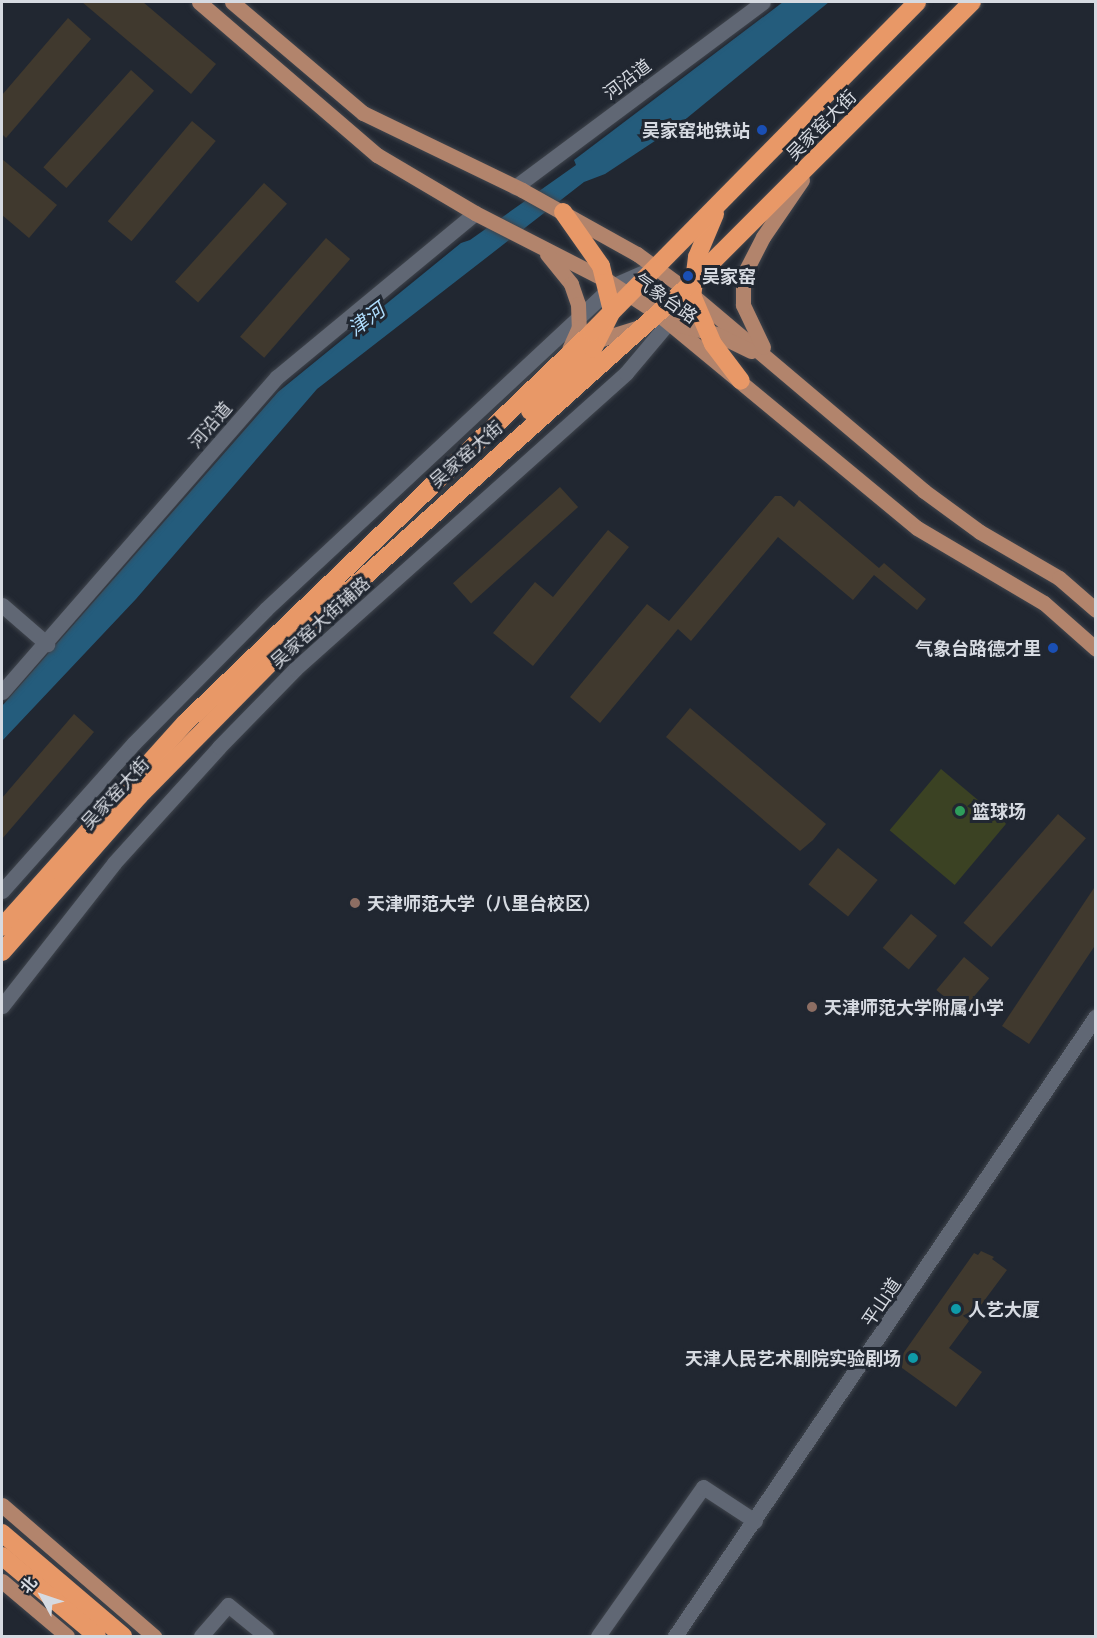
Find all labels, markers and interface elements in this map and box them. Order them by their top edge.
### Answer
street label: 河沿道 [599,54,655,104]
street label: 吴家窑大街 [782,86,860,164]
place label: 吴家窑地铁站 [642,119,750,141]
marker: 吴家窑地铁站 [755,123,769,137]
place label: 吴家窑 [702,265,756,287]
marker: 吴家窑 [679,267,697,285]
street label: 气象台路 [630,269,702,327]
water label: 津河 [343,297,389,341]
street label: 河沿道 [184,398,236,452]
street label: 吴家窑大街 [425,416,507,492]
street label: 吴家窑大街辅路 [266,572,374,672]
place label: 气象台路德才里 [915,637,1041,659]
marker: 气象台路德才里 [1046,641,1060,655]
street label: 吴家窑大街 [76,753,154,833]
place label: 篮球场 [972,800,1026,822]
marker: 篮球场 [953,804,967,818]
place label: 天津师范大学（八里台校区） [367,892,601,914]
marker: 天津师范大学（八里台校区） [348,896,362,910]
place label: 天津师范大学附属小学 [824,996,1004,1018]
marker: 天津师范大学附属小学 [805,1000,819,1014]
street label: 平山道 [857,1274,905,1330]
place label: 人艺大厦 [968,1298,1040,1320]
marker: 人艺大厦 [949,1302,963,1316]
place label: 天津人民艺术剧院实验剧场 [685,1347,901,1369]
marker: 天津人民艺术剧院实验剧场 [906,1351,920,1365]
north arrow [12,1566,72,1626]
text: 北 [15,1572,40,1596]

